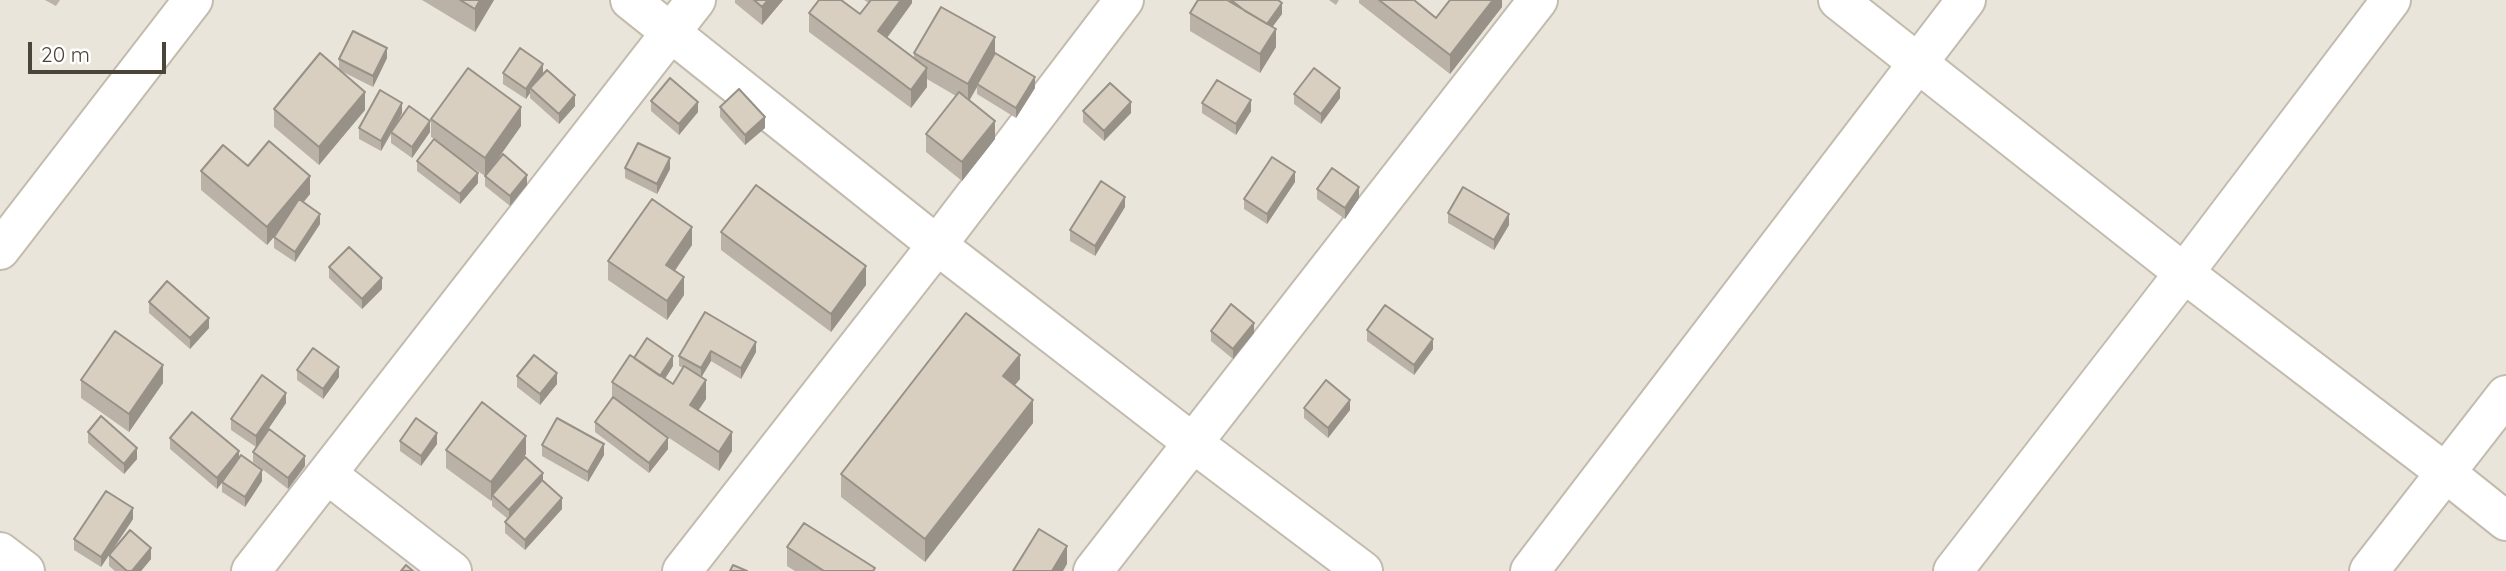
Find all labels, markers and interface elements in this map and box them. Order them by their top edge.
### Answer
scale bar [32,28,170,72]
text: 20 m [41,41,90,67]

